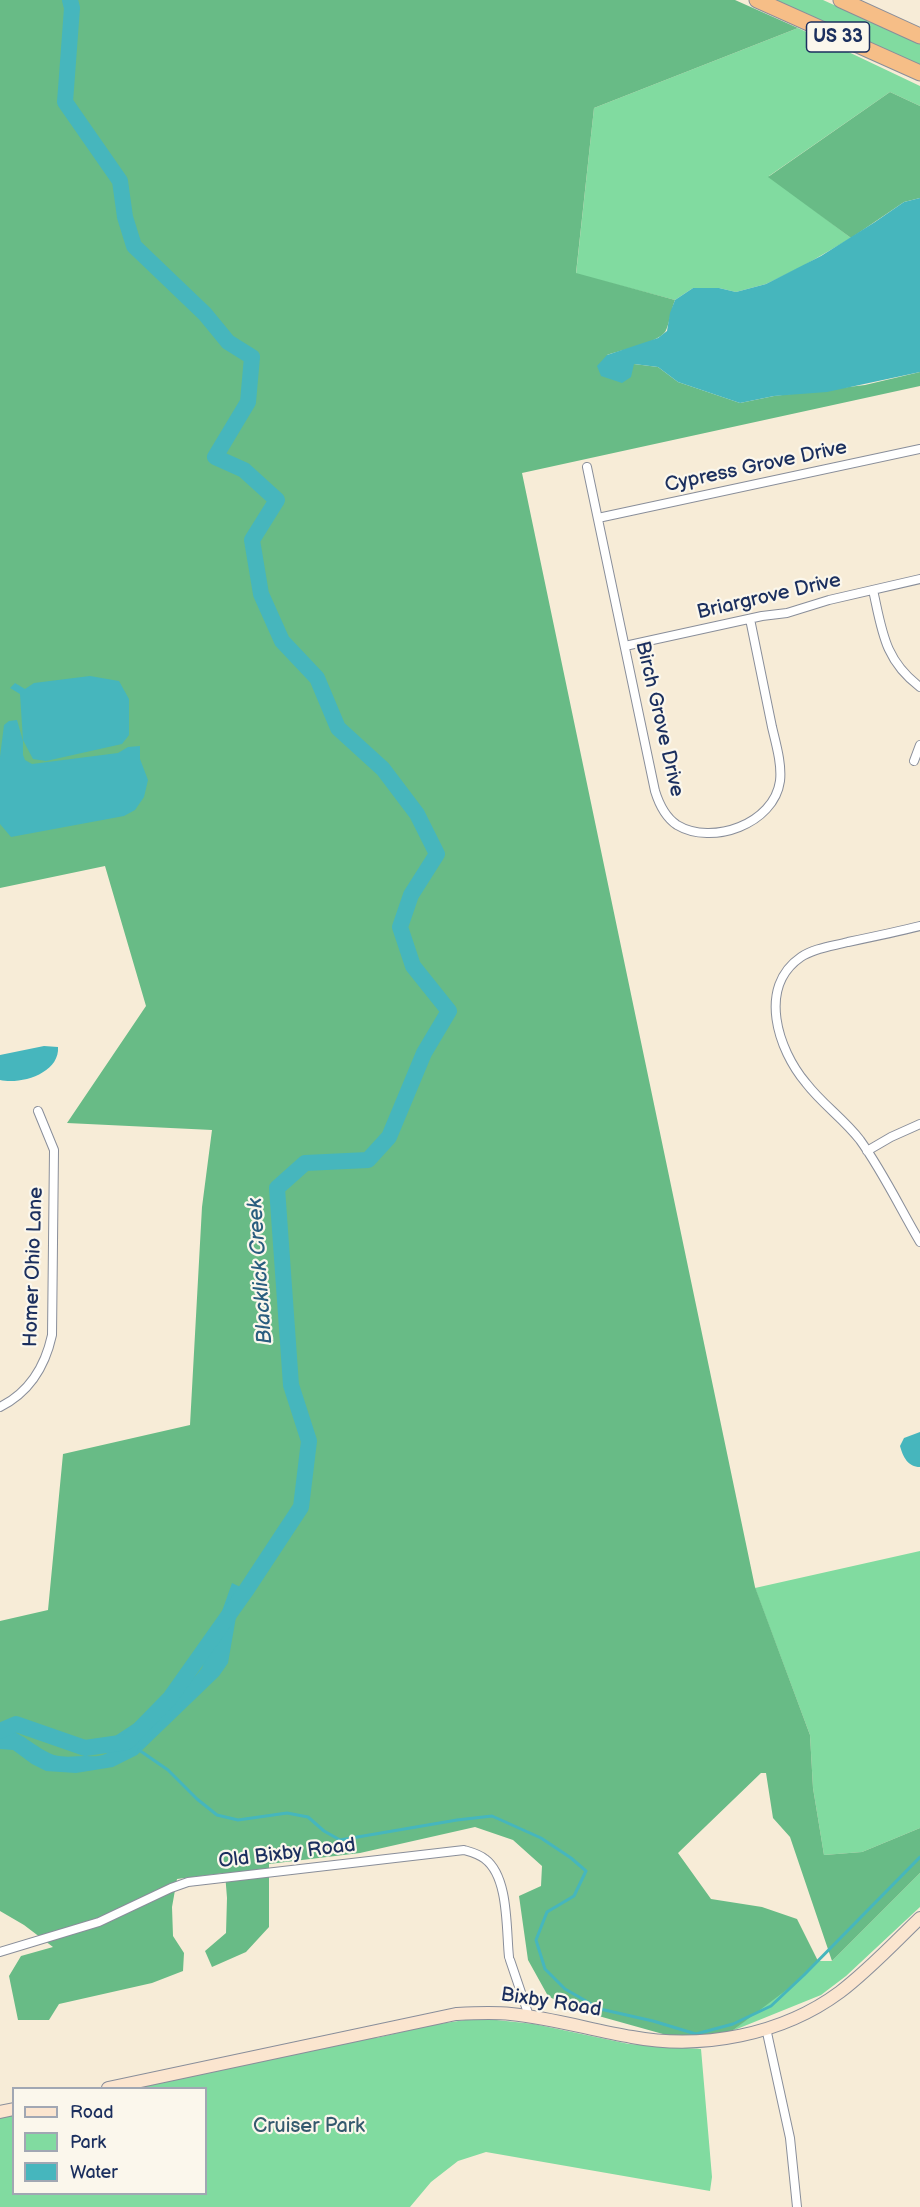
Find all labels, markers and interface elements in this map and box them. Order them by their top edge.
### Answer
road number: US 33 [806,22,870,52]
street label: Cypress Grove Drive [663,436,849,498]
street label: Briargrove Drive [695,569,843,625]
street label: Birch Grove Drive [629,639,689,799]
street label: Homer Ohio Lane [19,1187,49,1347]
water label: Blacklick Creek [243,1197,279,1345]
street label: Old Bixby Road [217,1834,357,1874]
street label: Bixby Road [499,1983,603,2023]
legend [12,2087,207,2195]
text: Road [70,2102,114,2123]
park label: Cruiser Park [253,2115,365,2139]
text: Park [70,2132,106,2153]
text: Water [70,2162,118,2183]

